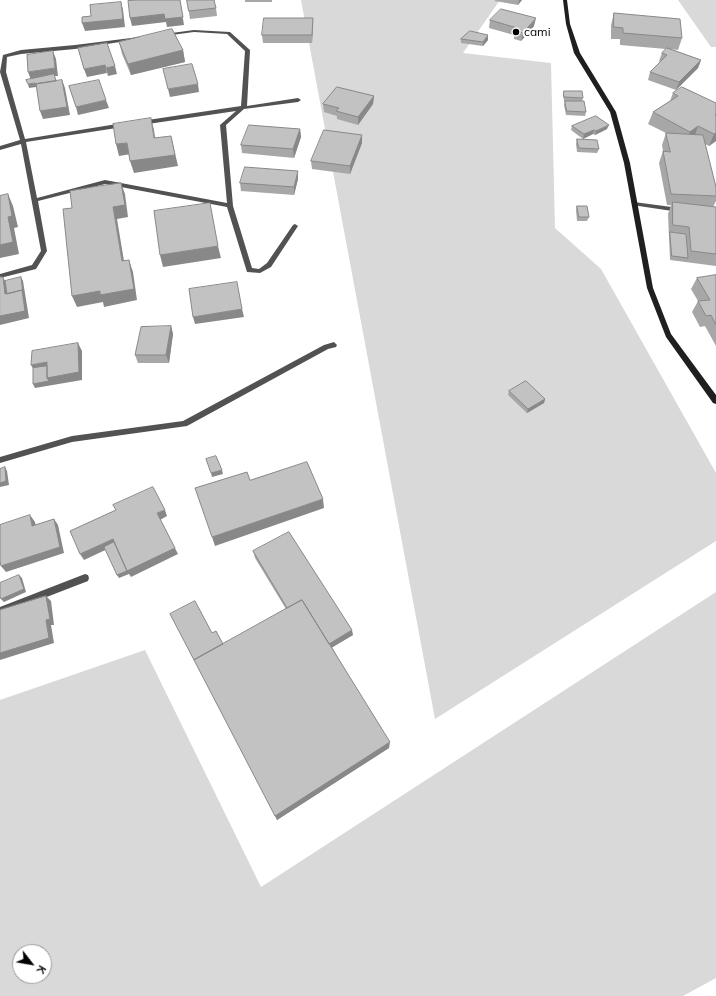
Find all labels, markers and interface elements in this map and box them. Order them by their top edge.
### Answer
place label: cami [524,25,550,39]
marker: cami [511,27,521,37]
north arrow [12,944,52,984]
text: K [34,963,49,976]

